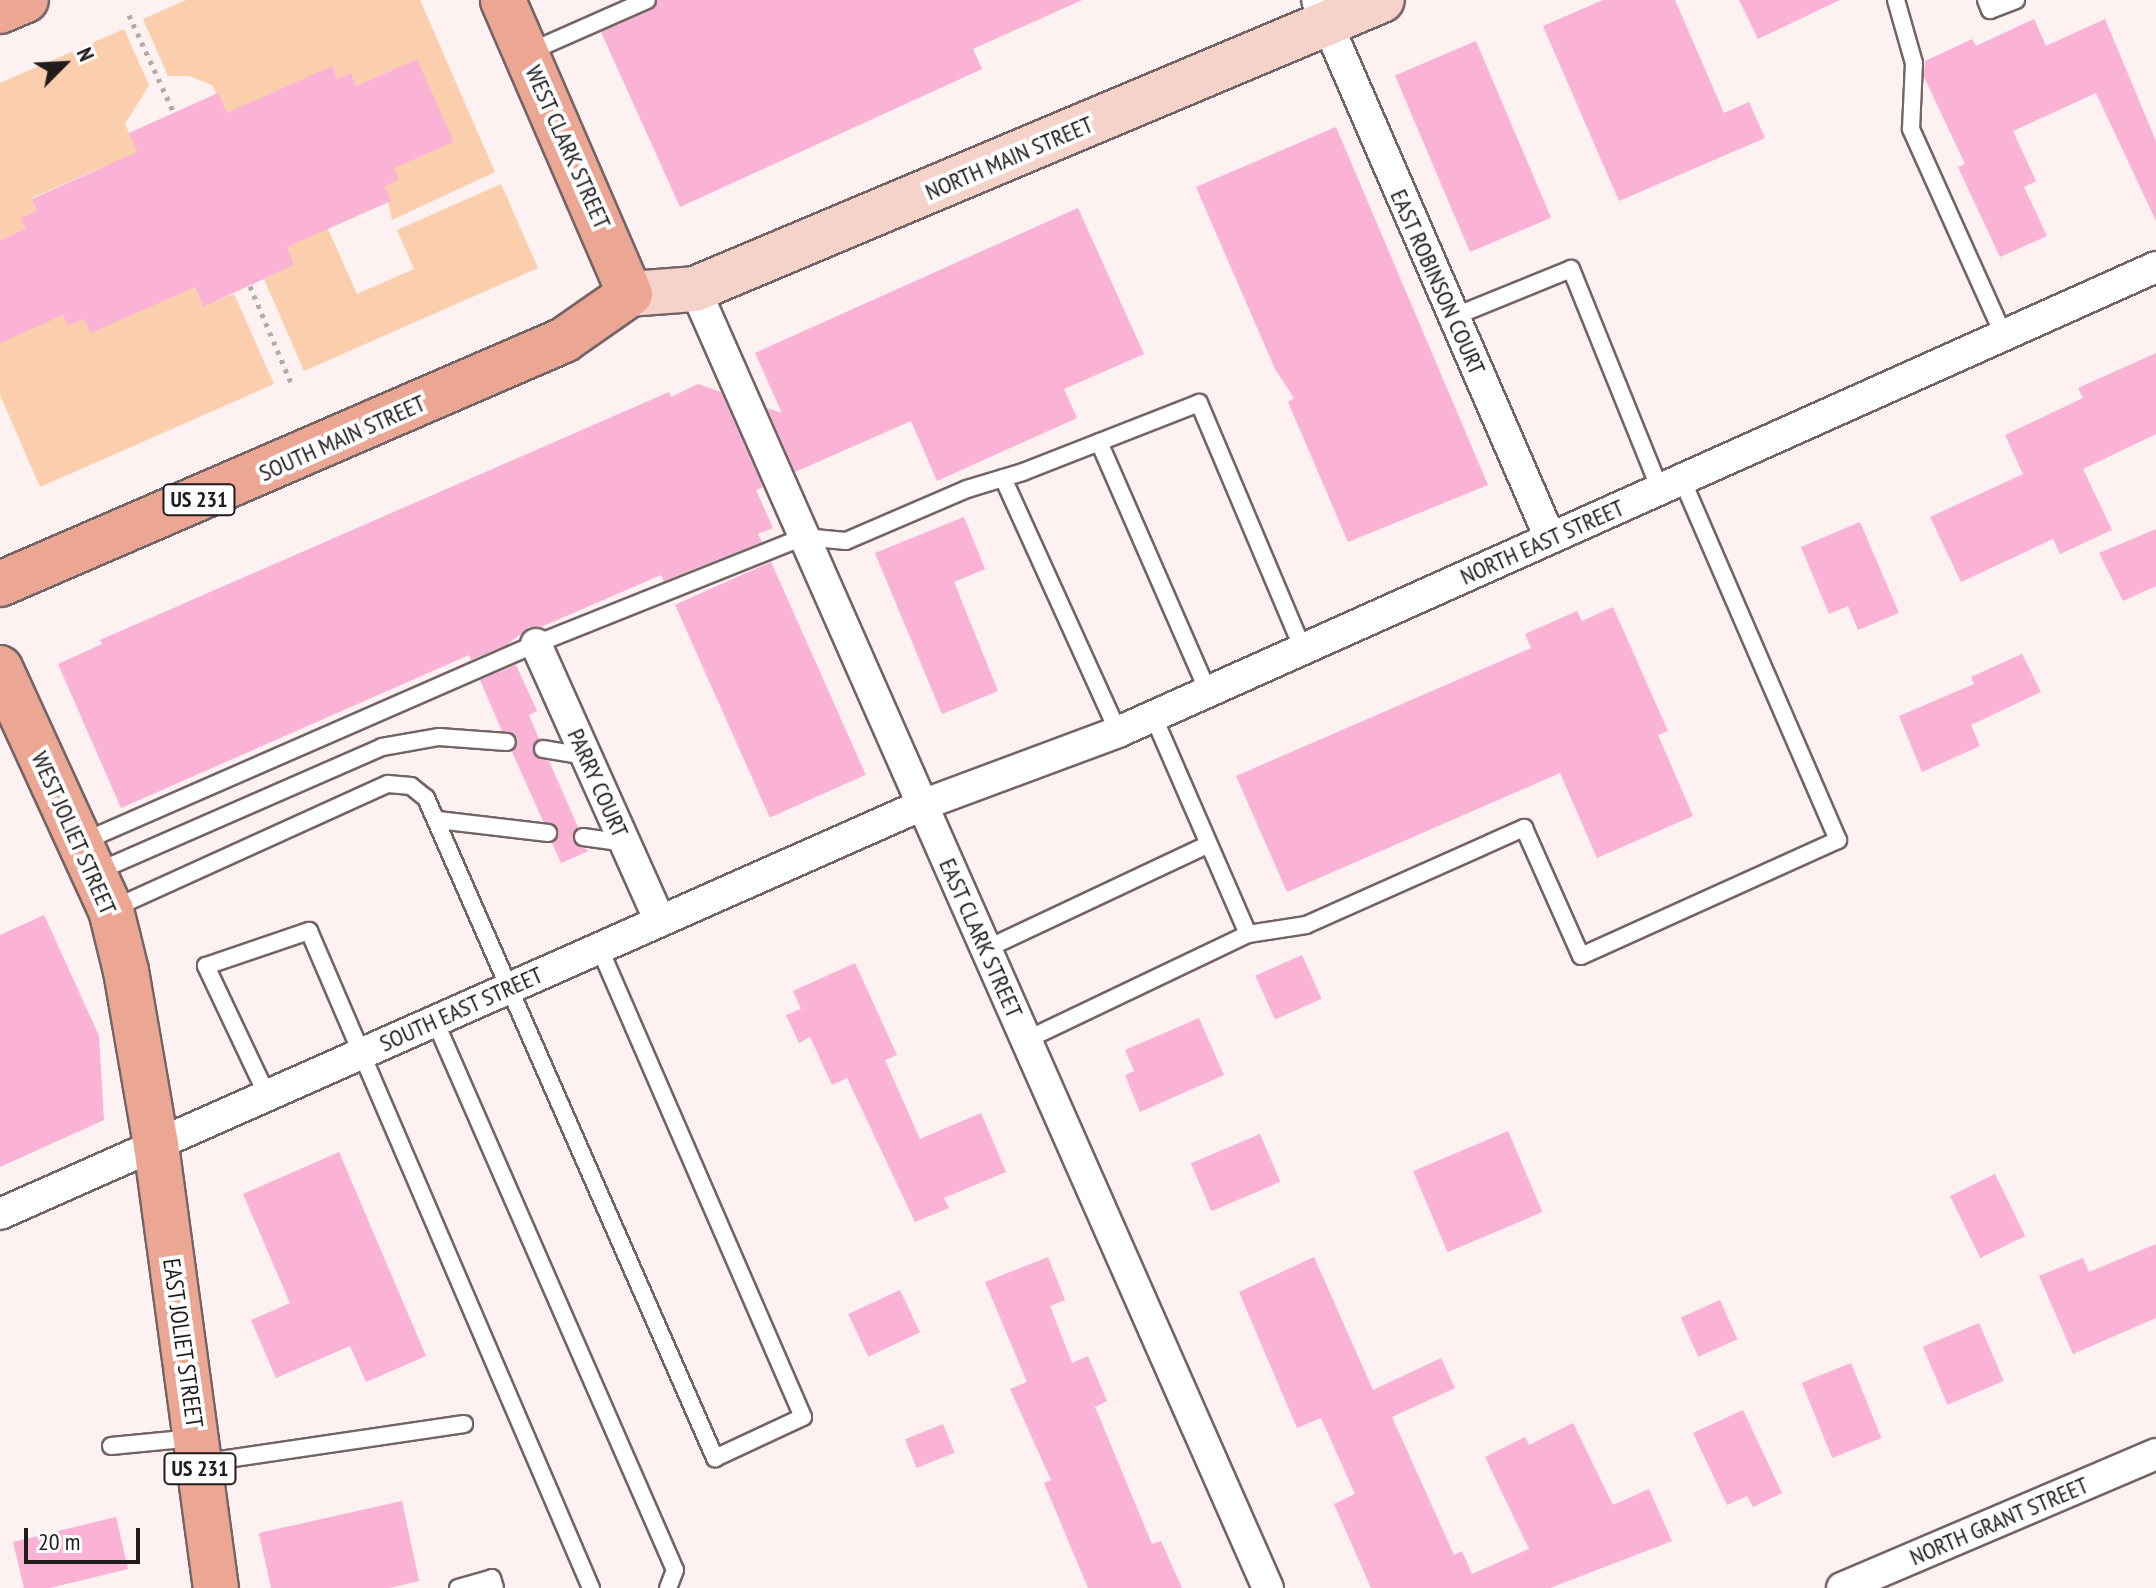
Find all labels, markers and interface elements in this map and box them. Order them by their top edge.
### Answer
north arrow [24,24,104,104]
text: N [71,43,101,65]
street label: WEST CLARK STREET [519,60,617,234]
street label: NORTH MAIN STREET [921,110,1097,206]
street label: EAST ROBINSON COURT [1384,185,1492,379]
street label: SOUTH MAIN STREET [255,389,429,487]
road number: US 231 [161,482,237,518]
street label: NORTH EAST STREET [1455,493,1629,591]
street label: PARRY COURT [561,724,635,842]
street label: WEST JOLIET STREET [25,746,123,920]
street label: EAST CLARK STREET [933,853,1029,1023]
street label: SOUTH EAST STREET [375,960,547,1058]
street label: EAST JOLIET STREET [157,1256,209,1430]
road number: US 231 [162,1451,238,1487]
street label: NORTH GRANT STREET [1905,1470,2093,1572]
scale bar [28,1512,144,1562]
text: 20 m [38,1526,80,1557]

